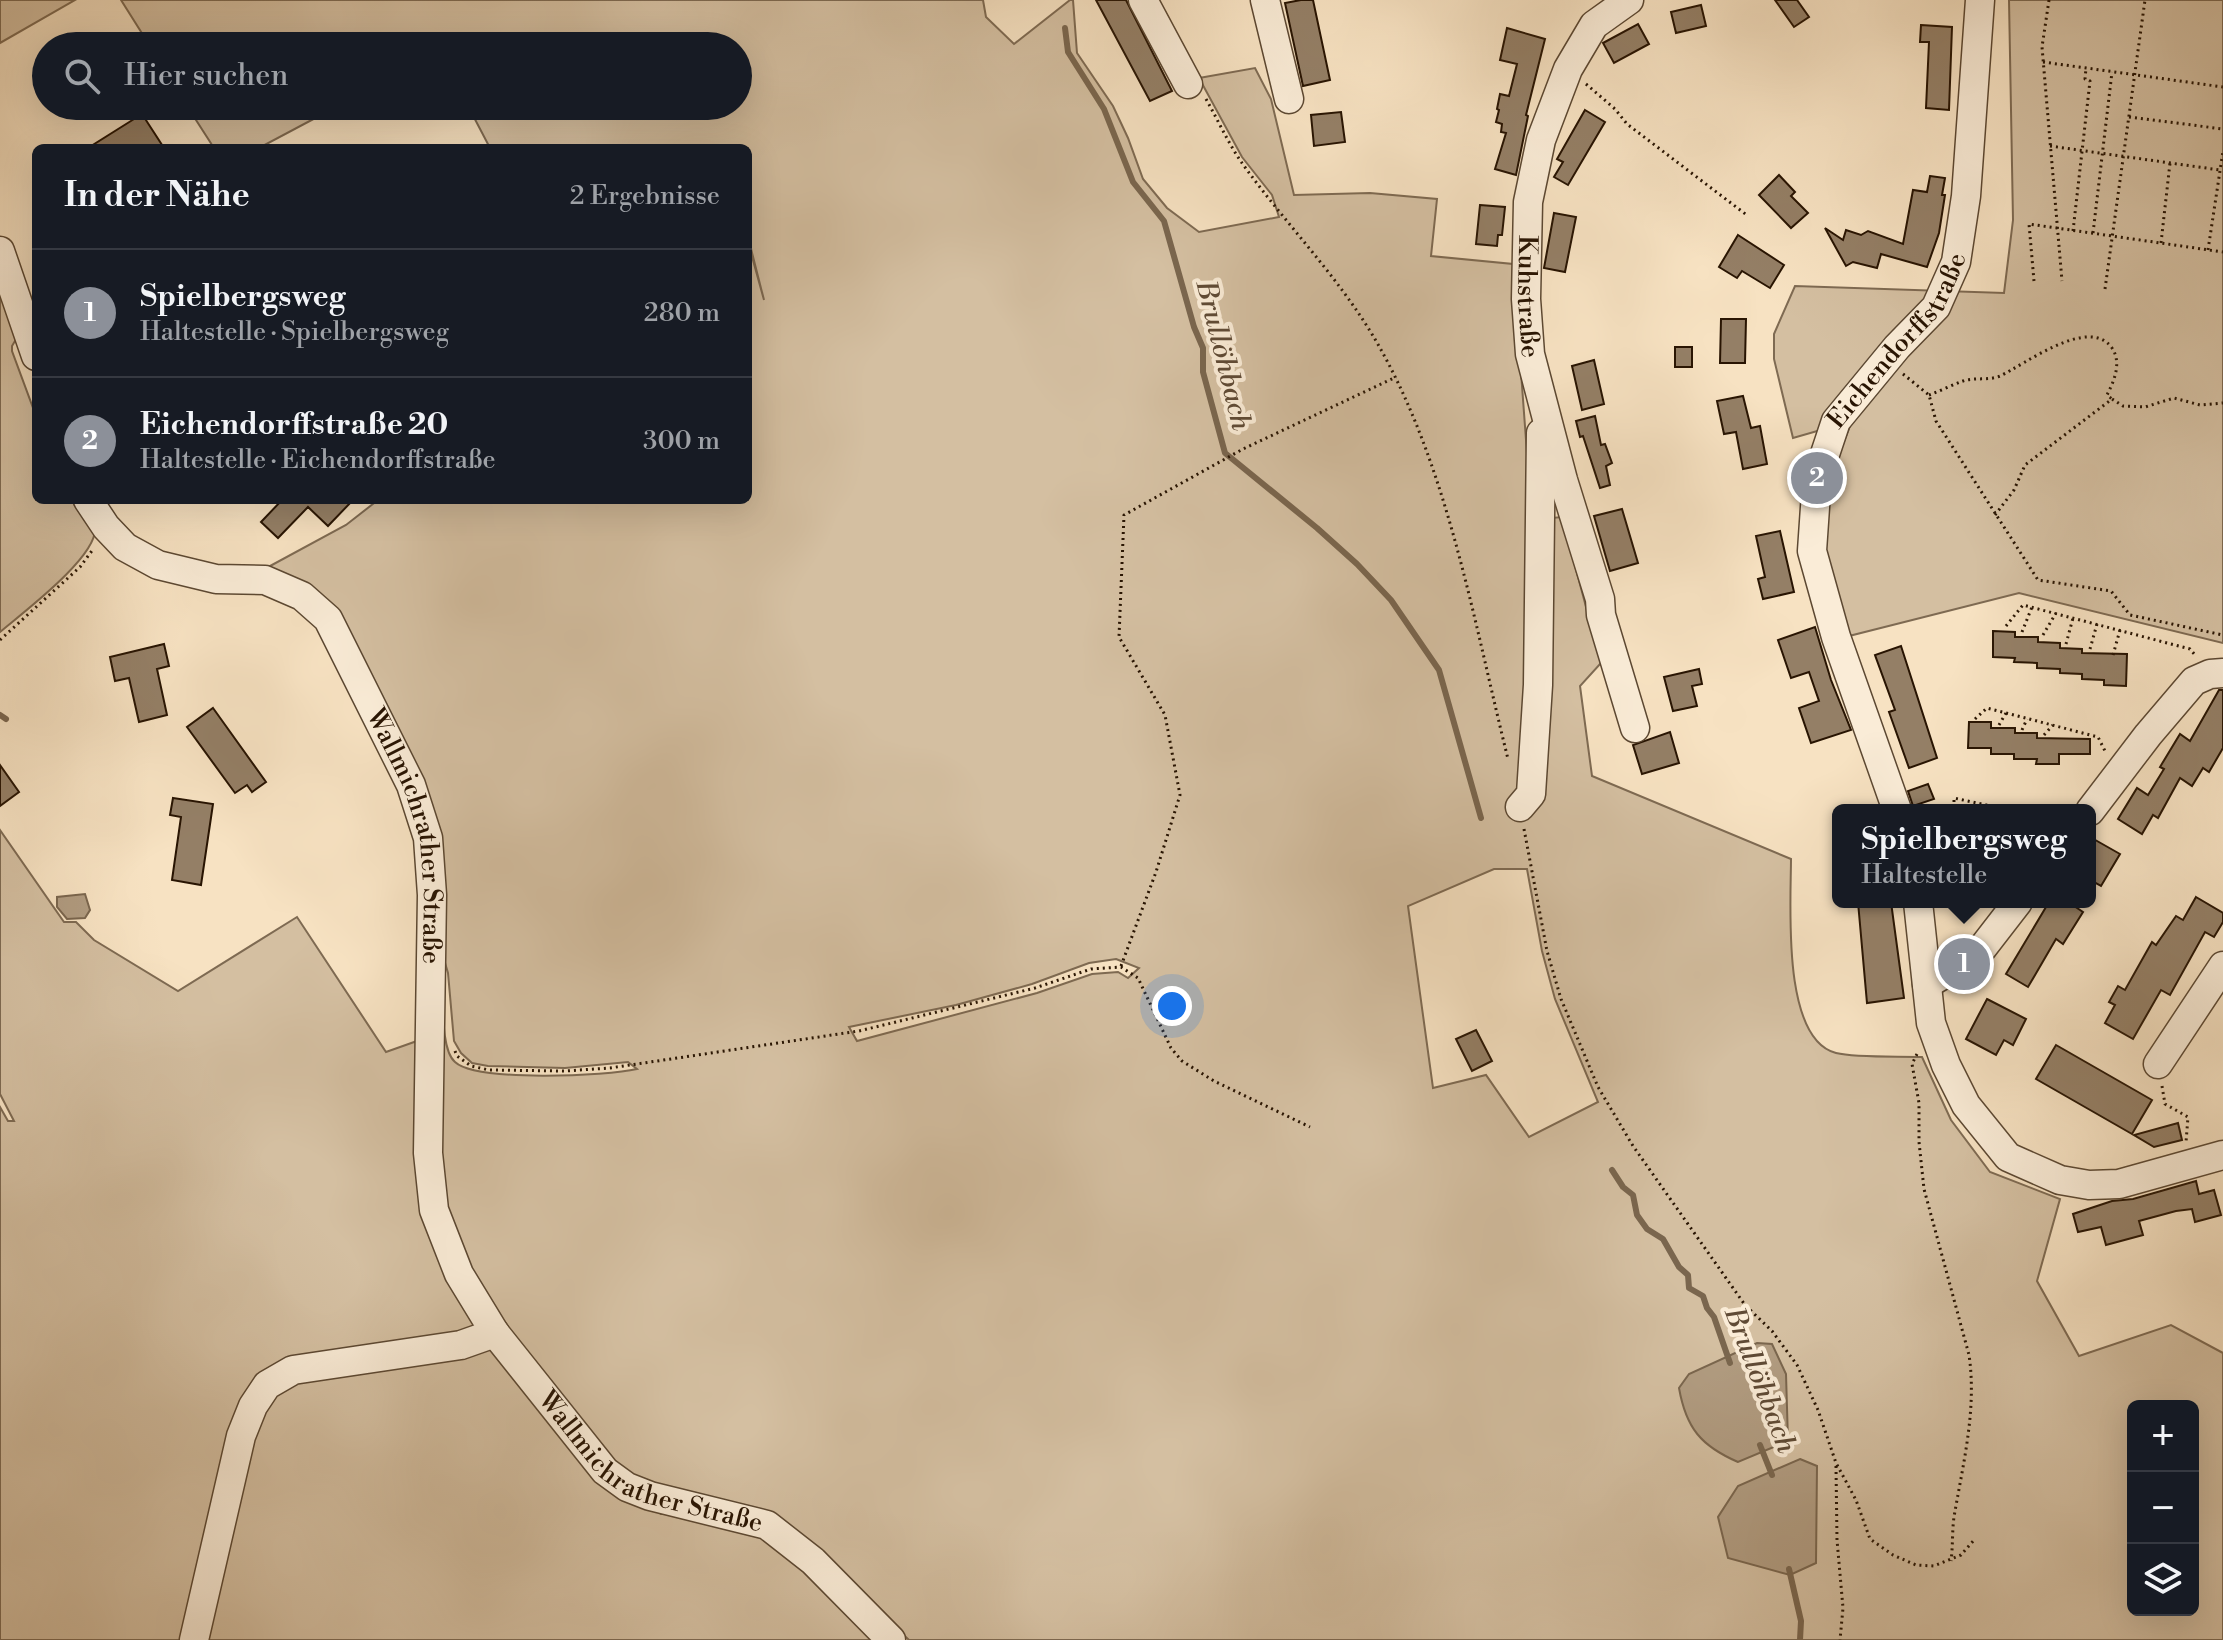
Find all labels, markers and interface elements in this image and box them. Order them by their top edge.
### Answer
search box [32,32,752,120]
icon: search [60,54,104,98]
text: Hier suchen [124,57,288,95]
text: In der Nähe [64,175,250,217]
text: 2 Ergebnisse [570,180,720,212]
street label: Kuhstraße [1510,235,1546,359]
street label: Eichendorffstraße [1820,251,1973,435]
water label: Brullöhbach [1187,275,1259,434]
text: Spielbergsweg [140,278,346,316]
text: 1 [84,297,96,329]
text: 280 m [644,297,720,329]
text: Haltestelle · Spielbergsweg [140,316,449,348]
text: Eichendorffstraße 20 [140,406,448,444]
text: 2 [82,425,98,457]
text: 300 m [643,425,720,457]
text: Haltestelle · Eichendorffstraße [140,444,496,476]
pin: 2 [1791,448,1843,508]
street label: Wallmichrather Straße [359,702,448,964]
popup [1832,804,2096,908]
text: Spielbergsweg [1861,821,2067,859]
text: Haltestelle [1861,859,1987,891]
pin: 1 [1938,934,1990,994]
your location [1152,986,1192,1026]
water label: Brullöhbach [1716,1301,1804,1458]
street label: Wallmichrather Straße [531,1384,766,1539]
map controls [2127,1400,2199,1616]
button: + [2127,1400,2199,1472]
button: − [2127,1472,2199,1544]
button: layers [2127,1544,2199,1616]

